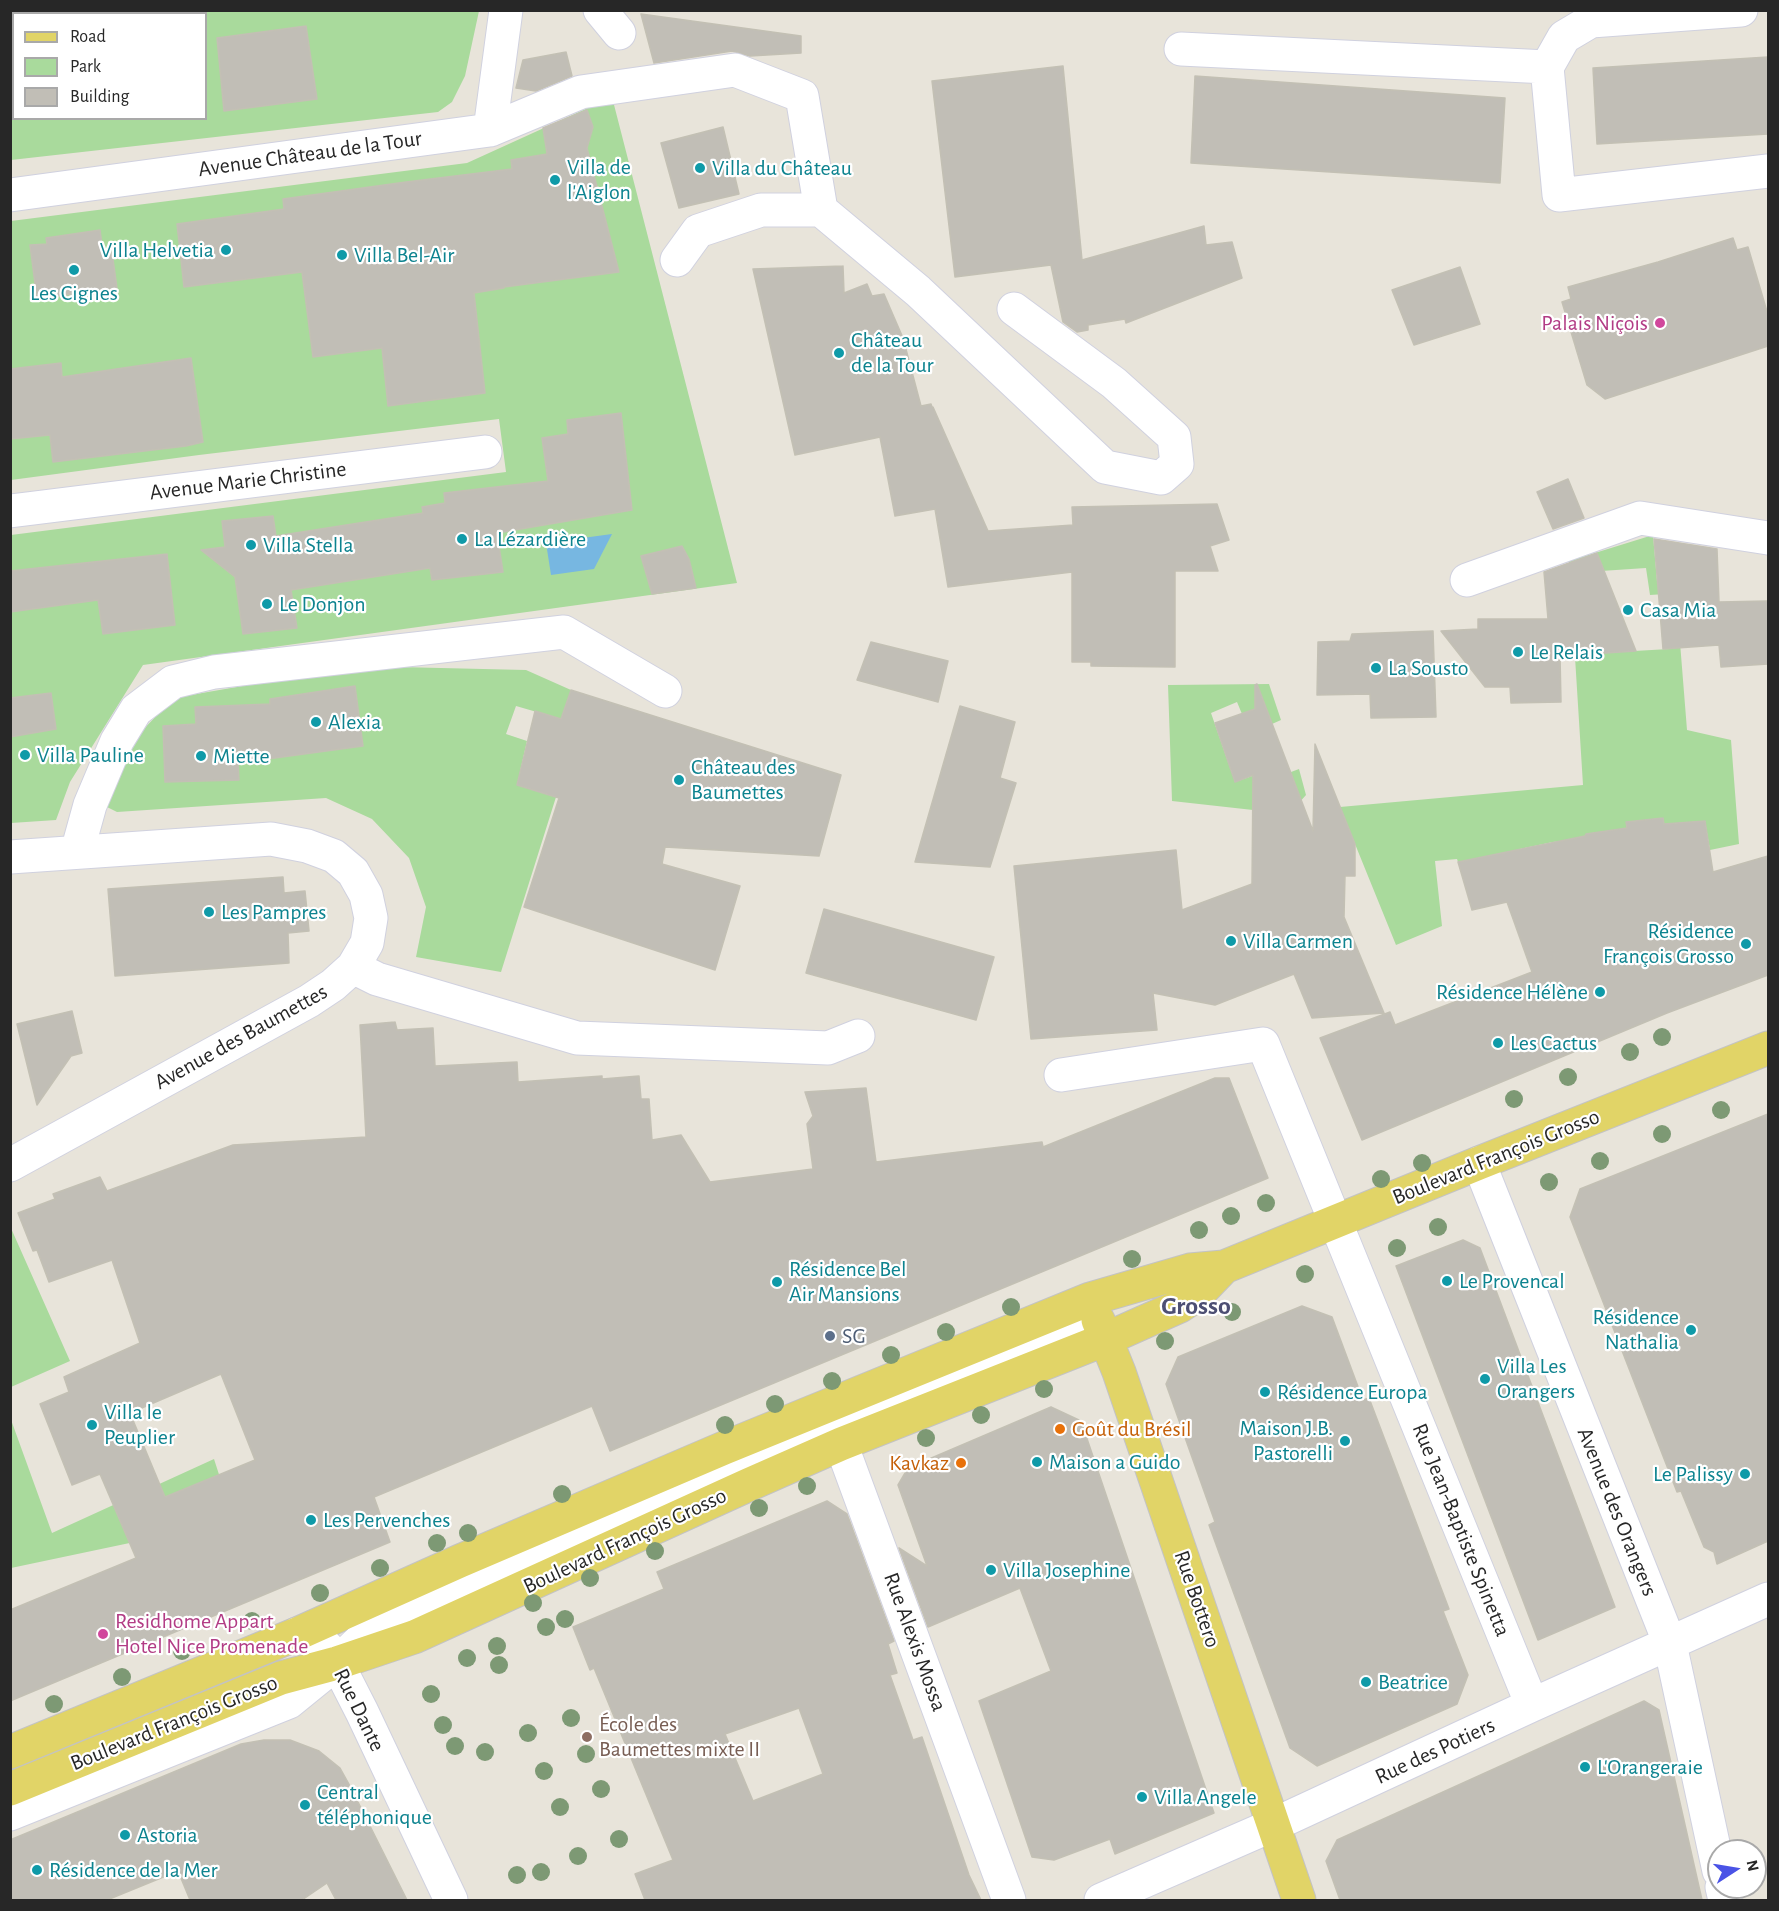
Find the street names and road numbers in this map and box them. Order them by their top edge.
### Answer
street label: Avenue Château de la Tour [197,125,423,183]
street label: Avenue Marie Christine [148,456,348,506]
street label: Avenue des Baumettes [150,978,332,1096]
street label: Boulevard François Grosso [1389,1103,1603,1211]
street label: Rue Jean-Baptiste Spinetta [1406,1420,1516,1640]
street label: Avenue des Orangers [1571,1424,1663,1600]
street label: Boulevard François Grosso [519,1482,731,1600]
street label: Rue Bottero [1168,1547,1226,1651]
street label: Rue Alexis Mossa [878,1569,952,1715]
street label: Rue Dante [328,1664,390,1756]
street label: Boulevard François Grosso [67,1669,281,1777]
street label: Rue des Potiers [1371,1712,1499,1790]

